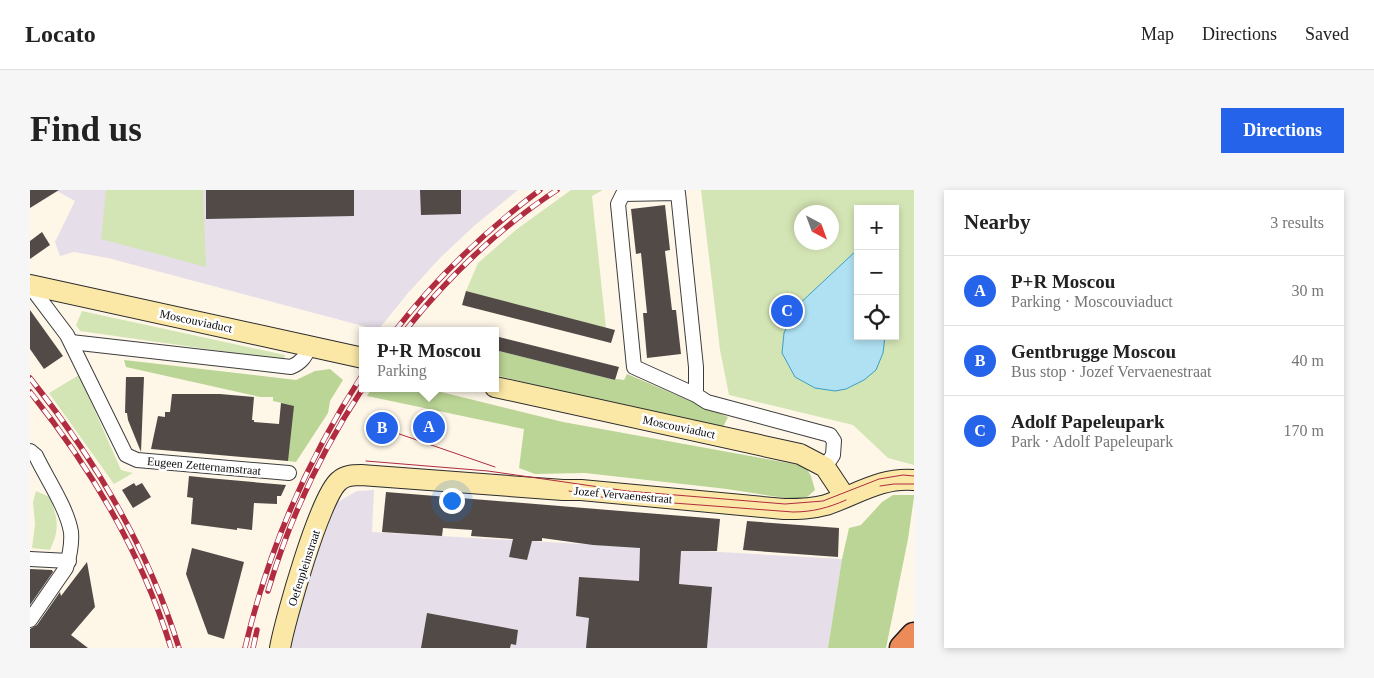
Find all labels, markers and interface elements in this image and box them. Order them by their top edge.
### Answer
text: Locato [25,21,96,47]
text: Map [1141,24,1174,44]
text: Directions [1202,24,1277,44]
text: Saved [1305,24,1349,44]
button: Directions [1221,108,1344,153]
text: Find us [30,110,142,149]
north arrow [794,205,839,250]
map controls [854,205,899,340]
button: + [854,205,899,250]
text: Nearby [964,210,1031,234]
text: 3 results [1270,214,1324,231]
button: − [854,250,899,295]
text: P+R Moscou [1011,271,1115,292]
text: A [974,282,986,299]
text: 30 m [1292,282,1324,299]
pin: C [771,292,803,330]
text: Parking · Moscouviaduct [1011,293,1173,310]
button: locate [854,295,899,340]
street label: Moscouviaduct [158,306,234,336]
popup [359,327,499,392]
text: P+R Moscou [377,340,481,361]
text: Gentbrugge Moscou [1011,341,1176,362]
text: B [975,352,985,369]
text: 40 m [1292,352,1324,369]
text: Parking [377,362,427,379]
text: Bus stop · Jozef Vervaenestraat [1011,363,1212,380]
pin: A [413,408,445,446]
pin: B [366,409,398,447]
text: Adolf Papeleupark [1011,411,1165,432]
street label: Moscouviaduct [641,412,717,442]
text: C [974,422,986,439]
text: 170 m [1284,422,1324,439]
text: Park · Adolf Papeleupark [1011,433,1173,450]
street label: Eugeen Zetternamstraat [146,454,262,478]
street label: Jozef Vervaenestraat [573,484,673,506]
your location [439,488,465,514]
street label: Oefenpleinstraat [285,527,323,608]

